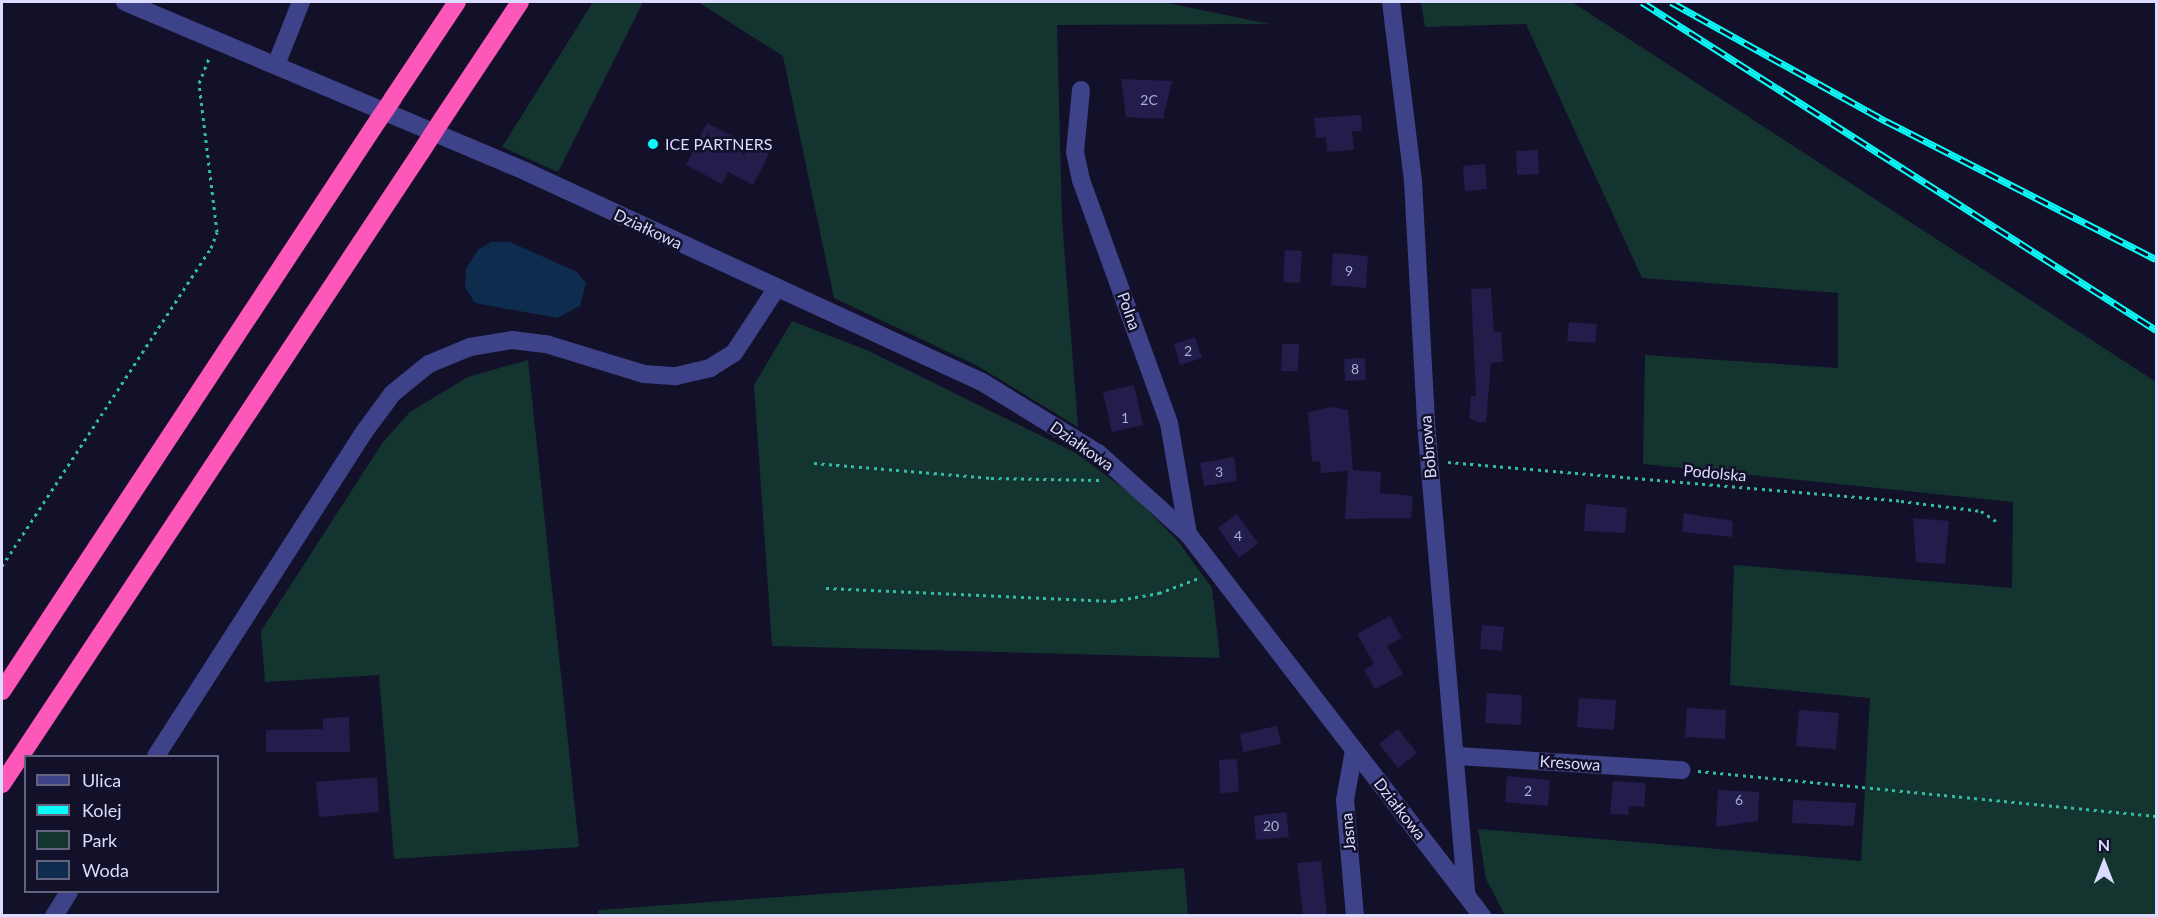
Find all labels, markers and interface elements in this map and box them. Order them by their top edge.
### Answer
house number: 2C [1140,92,1158,108]
place label: ICE PARTNERS [665,134,772,154]
marker: ICE PARTNERS [646,137,660,151]
street label: Działkowa [611,205,685,253]
house number: 9 [1345,263,1353,279]
street label: Polna [1113,289,1145,333]
house number: 2 [1184,343,1192,359]
house number: 8 [1351,361,1359,377]
house number: 1 [1121,410,1129,426]
street label: Bobrowa [1416,415,1440,479]
street label: Działkowa [1047,417,1117,475]
street label: Podolska [1683,461,1747,485]
house number: 3 [1215,464,1223,480]
house number: 4 [1234,528,1242,544]
street label: Kresowa [1539,751,1601,775]
legend [24,755,219,893]
text: Ulica [82,769,121,791]
street label: Działkowa [1370,774,1430,844]
house number: 2 [1524,783,1532,799]
house number: 6 [1735,792,1743,808]
text: Kolej [82,799,122,821]
street label: Jasna [1337,812,1359,852]
house number: 20 [1263,818,1279,834]
text: Park [82,829,117,851]
north arrow [2074,833,2134,893]
text: N [2098,835,2110,854]
text: Woda [82,859,129,881]

